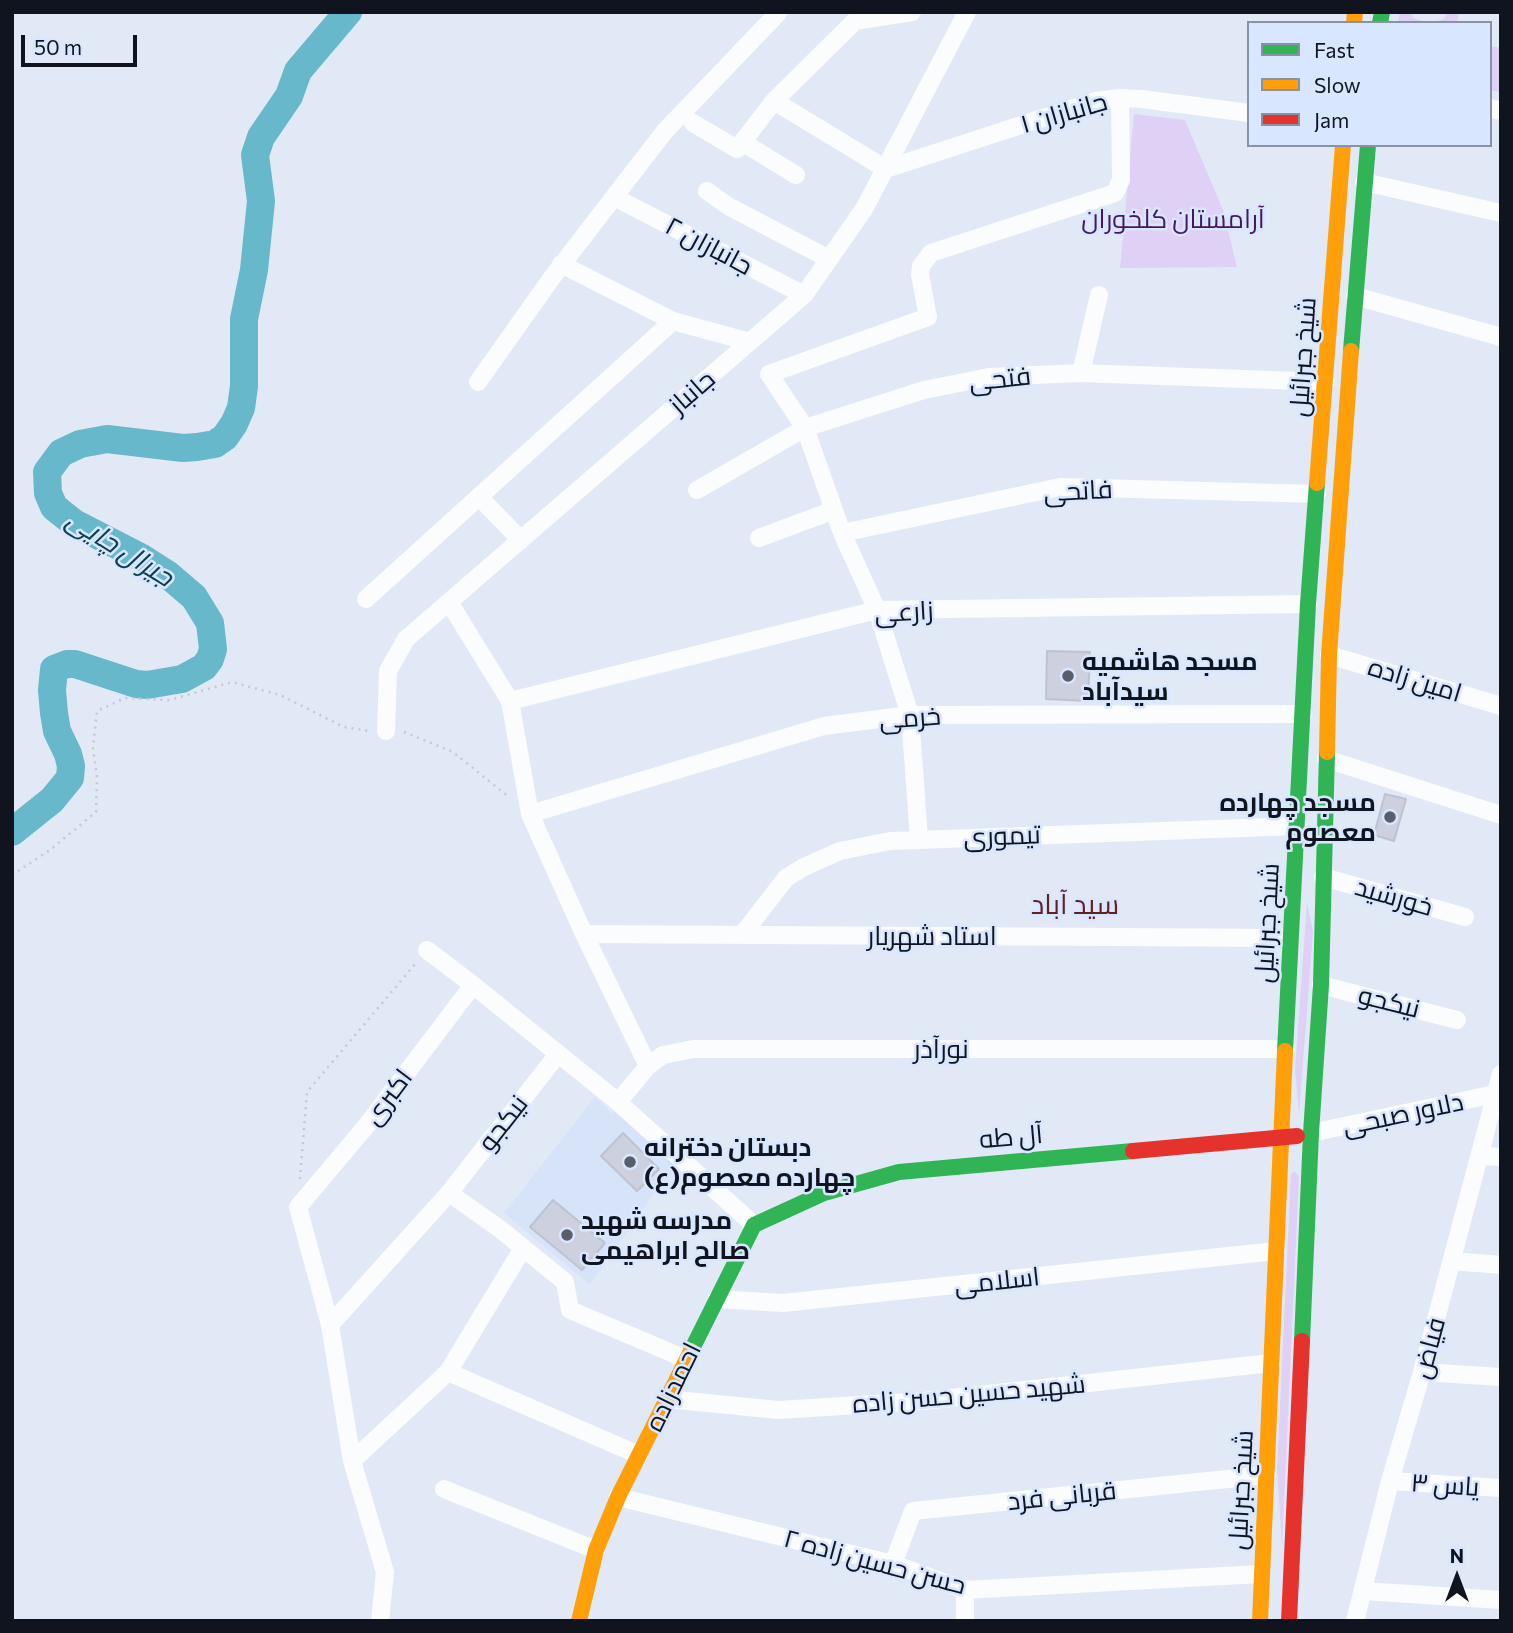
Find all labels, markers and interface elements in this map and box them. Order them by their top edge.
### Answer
scale bar [24,21,140,65]
legend [1247,21,1492,147]
text: 50 m [34,34,82,59]
text: Fast [1314,37,1355,62]
text: Slow [1314,72,1361,97]
street label: جانبازان ۱ [1017,86,1111,140]
text: Jam [1314,107,1349,132]
park label: آرامستان کلخوران [1081,203,1265,235]
street label: جانبازان ۲ [660,210,758,282]
street label: شیخ جبرائیل [1283,296,1323,418]
street label: فتحی [967,360,1033,398]
street label: جانباز [662,363,722,421]
street label: فاتحی [1043,474,1113,508]
water label: جیرال چایی [60,502,180,594]
street label: زارعی [874,595,934,629]
place label: مسجد هاشمیه سیدآباد [1082,645,1258,706]
street label: امین زاده [1365,651,1465,709]
marker: مسجد هاشمیه سیدآباد [1060,668,1076,684]
street label: خرمی [878,700,942,736]
place label: مسجد چهارده معصوم [1220,786,1376,848]
marker: مسجد چهارده معصوم [1382,809,1398,825]
street label: تیموری [963,819,1041,853]
street label: شیخ جبرائیل [1248,862,1286,984]
street label: خورشید [1352,871,1436,923]
district label: سید آباد [1031,888,1119,922]
street label: استاد شهریار [867,920,997,952]
street label: نیکجو [1355,979,1423,1025]
street label: نورآذر [913,1033,969,1065]
street label: اکبری [357,1063,419,1131]
street label: دلاور صبحی [1340,1086,1466,1142]
street label: نیکجو [471,1089,535,1157]
street label: آل طه [978,1119,1044,1155]
place label: دبستان دخترانه چهارده معصوم(ع) [644,1131,855,1192]
marker: دبستان دخترانه چهارده معصوم(ع) [622,1154,638,1170]
place label: مدرسه شهید صالح ابراهیمی [581,1204,750,1266]
marker: مدرسه شهید صالح ابراهیمی [559,1227,575,1243]
street label: اسلامی [953,1261,1041,1301]
street label: فیاض [1406,1314,1452,1382]
street label: احمدزاده [638,1338,708,1436]
street label: شهید حسین حسن زاده [851,1368,1087,1420]
street label: شیخ جبرائیل [1222,1429,1260,1551]
street label: یاس ۳ [1410,1467,1480,1503]
street label: قربانی فرد [1006,1475,1118,1517]
street label: حسن حسین زاده ۲ [780,1523,970,1601]
north arrow [1422,1542,1492,1612]
text: N [1450,1544,1464,1567]

